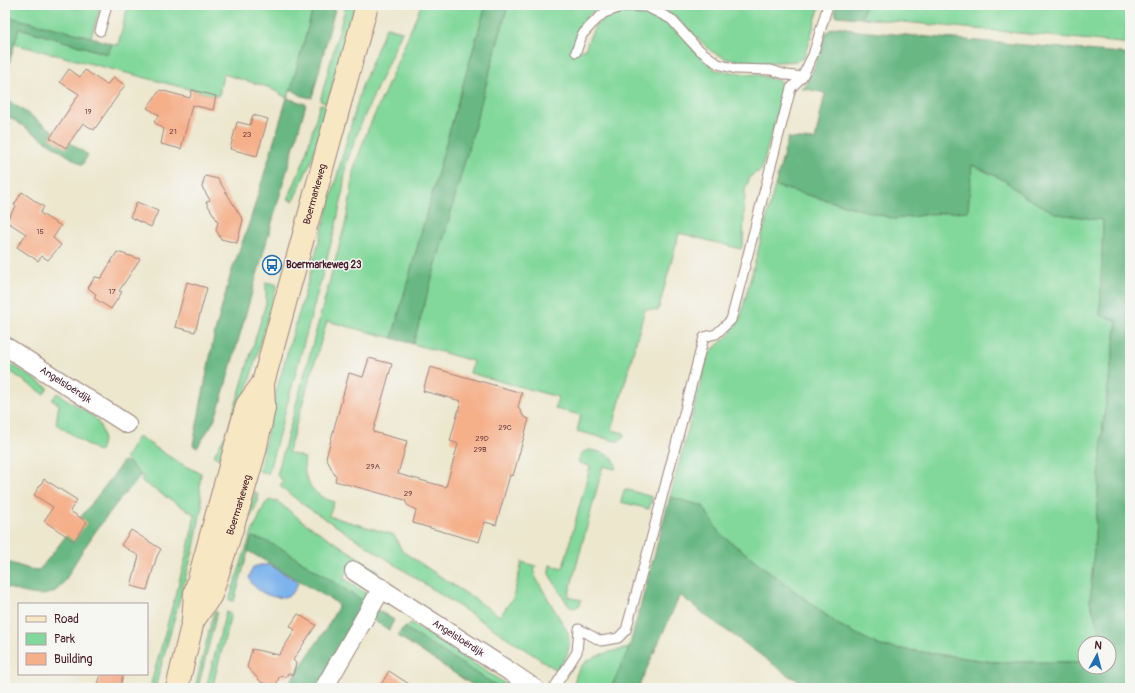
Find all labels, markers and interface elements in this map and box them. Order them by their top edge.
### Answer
house number: 19 [84,107,92,116]
house number: 21 [169,127,177,136]
house number: 23 [243,130,252,139]
street label: Boermarkeweg [301,162,329,226]
house number: 15 [36,227,44,236]
bus stop icon: Boermarkeweg 23 [261,254,283,276]
place label: Boermarkeweg 23 [286,259,362,271]
house number: 17 [108,287,116,296]
street label: Angelsloërdijk [38,364,94,406]
house number: 29C [498,423,512,432]
house number: 29D [475,434,489,443]
house number: 29B [473,445,487,454]
house number: 29A [366,462,380,471]
street label: Boermarkeweg [224,473,254,537]
house number: 29 [404,489,412,498]
legend [18,603,148,675]
text: Road [54,612,79,627]
street label: Angelsloërdijk [430,617,487,660]
text: Park [54,632,75,647]
north arrow [1077,635,1117,675]
text: N [1094,639,1103,653]
text: Building [54,652,93,667]

